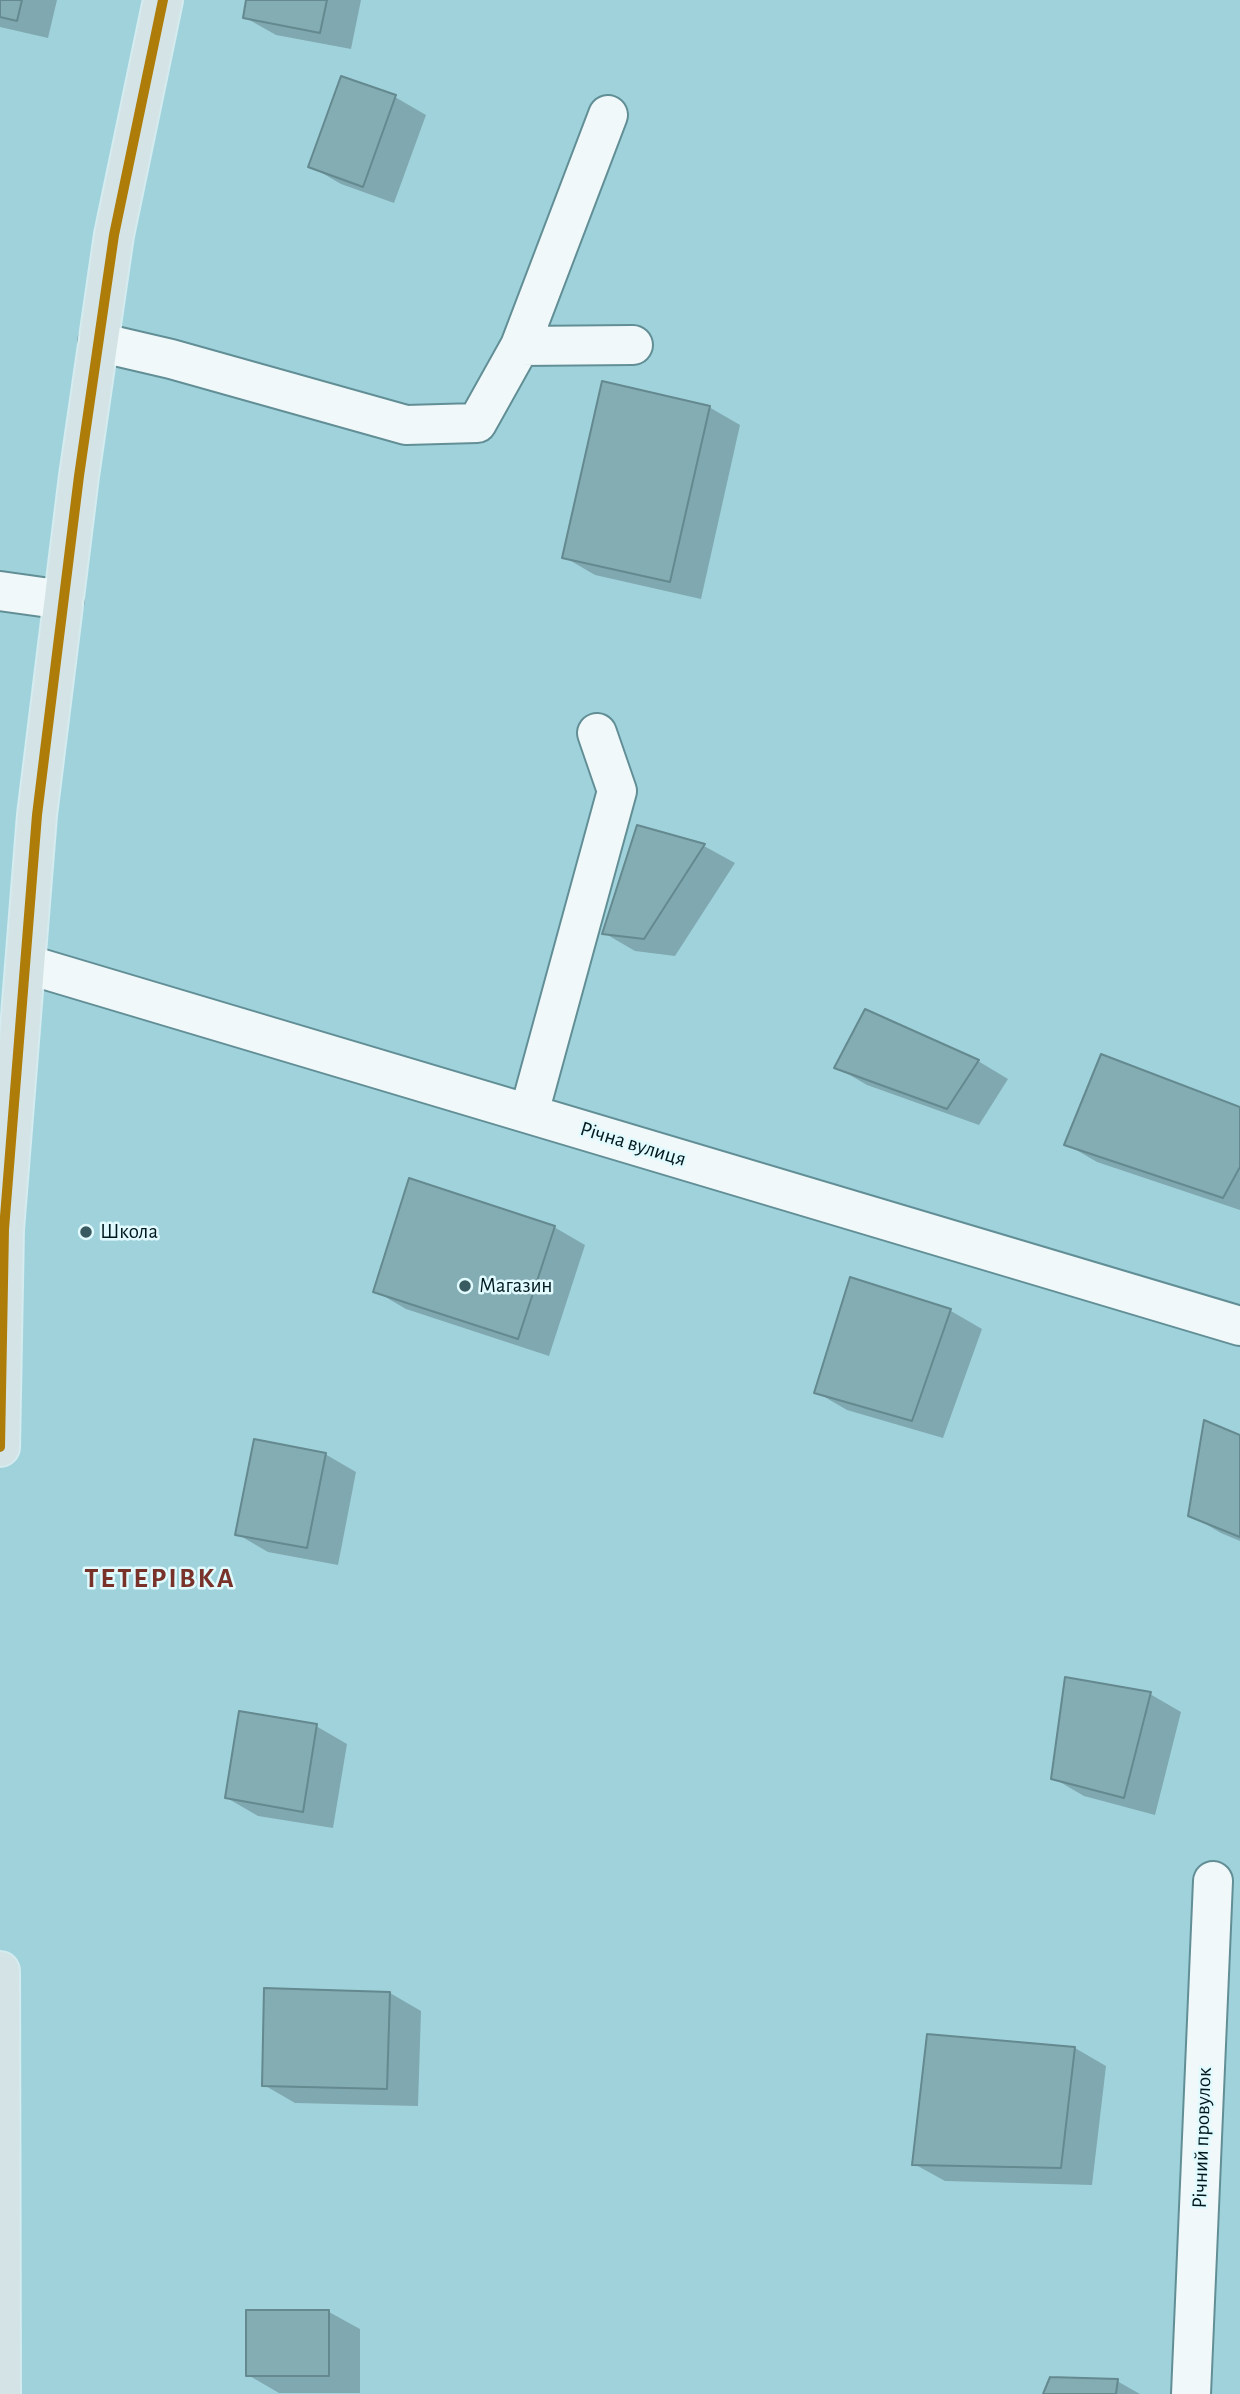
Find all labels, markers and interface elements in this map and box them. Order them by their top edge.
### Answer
street label: Річна вулиця [577,1116,689,1172]
place label: Школа [100,1219,158,1245]
marker: Школа [78,1224,94,1240]
place label: Магазин [479,1273,553,1299]
marker: Магазин [457,1278,473,1294]
district label: ТЕТЕРІВКА [86,1562,234,1596]
street label: Річний провулок [1187,2067,1217,2209]

